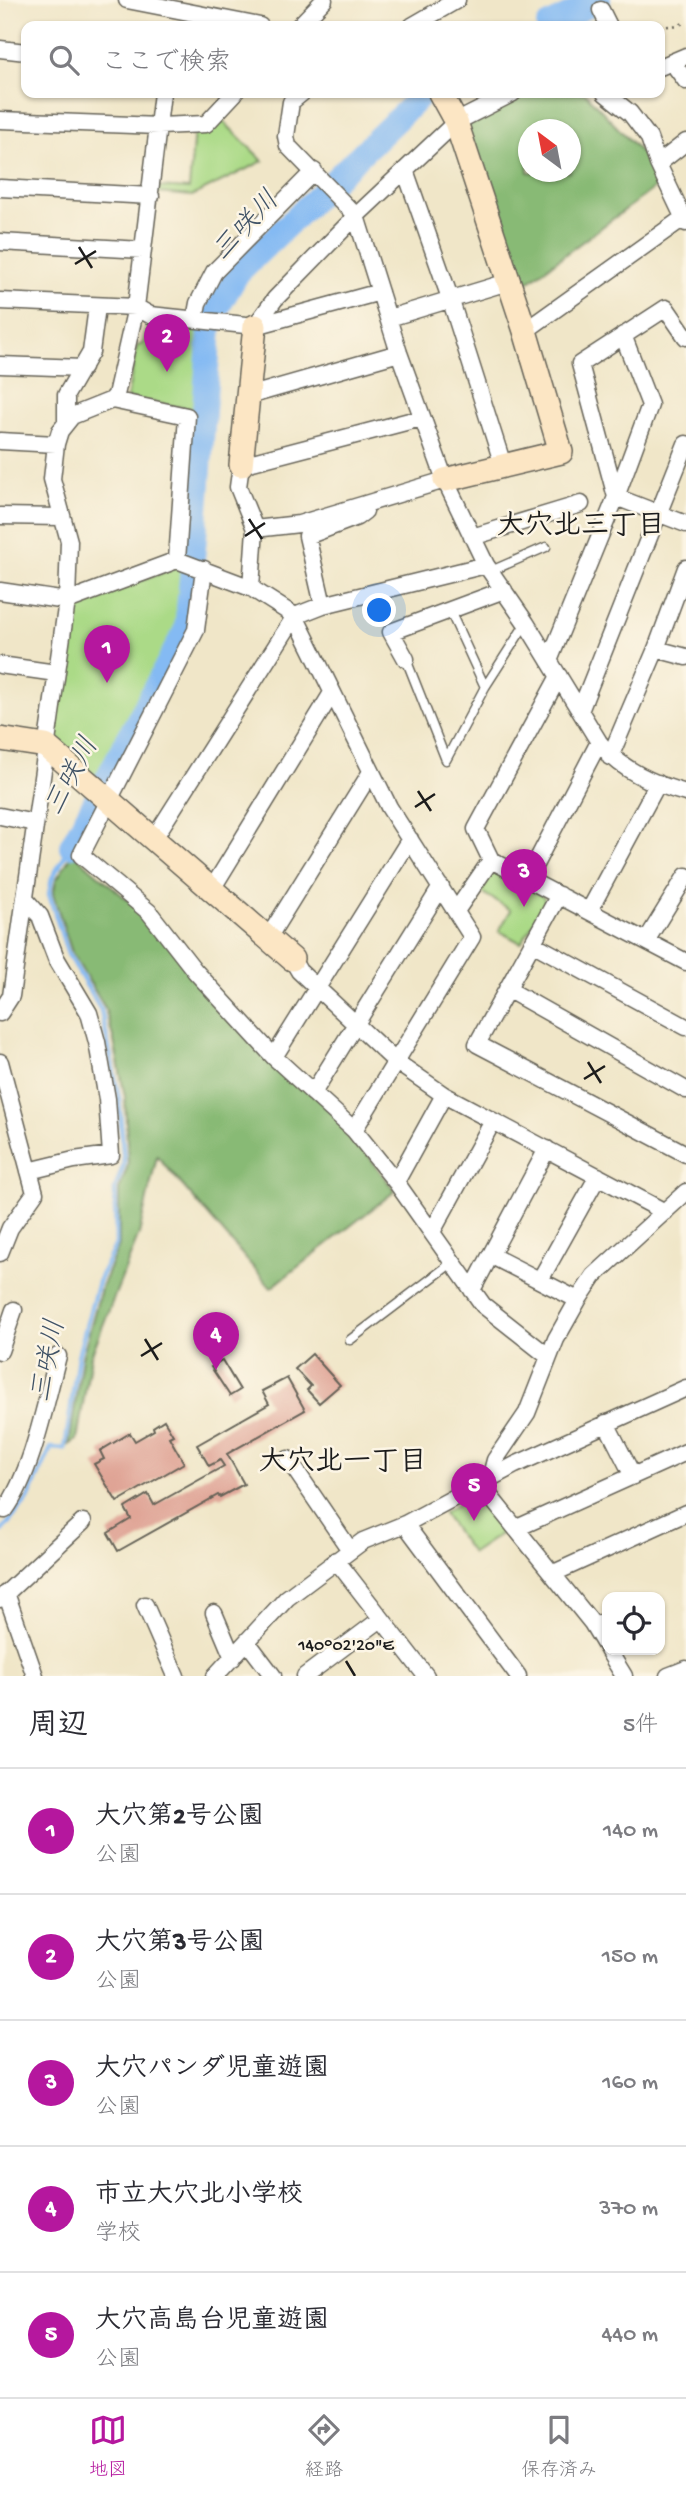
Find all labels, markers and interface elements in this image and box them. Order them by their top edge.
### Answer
search box [21,21,665,98]
icon: search [45,41,83,79]
text: ここで検索 [101,49,231,80]
north arrow [518,119,581,182]
water label: 三咲川 [206,185,288,269]
pin: 2 [144,314,190,372]
district label: 大穴北三丁目 [497,510,665,544]
your location [362,593,396,627]
pin: 1 [84,625,130,683]
water label: 三咲川 [39,732,107,822]
pin: 3 [501,849,547,907]
pin: 4 [193,1312,239,1370]
water label: 三咲川 [26,1317,74,1405]
district label: 大穴北一丁目 [259,1446,427,1480]
pin: 5 [451,1463,497,1521]
map controls [602,1592,665,1655]
button: locate [602,1592,665,1655]
text: 140°02'20"E [297,1636,395,1657]
text: 周辺 [28,1710,88,1745]
text: 5件 [623,1713,658,1740]
text: 大穴第2号公園 [95,1803,264,1834]
text: 1 [46,1818,56,1845]
text: 140 m [603,1818,658,1845]
text: 公園 [95,1843,141,1870]
text: 大穴第3号公園 [95,1929,265,1960]
text: 2 [45,1944,57,1971]
text: 150 m [602,1944,658,1971]
text: 公園 [95,1969,141,1996]
text: 大穴パンダ児童遊園 [95,2055,329,2086]
text: 3 [45,2070,57,2097]
text: 160 m [602,2070,658,2097]
text: 公園 [95,2095,141,2122]
text: 市立大穴北小学校 [95,2181,303,2212]
text: 4 [46,2196,56,2223]
text: 370 m [599,2196,658,2223]
text: 学校 [95,2221,141,2248]
text: 大穴高島台児童遊園 [95,2307,329,2338]
text: 5 [45,2322,57,2349]
text: 440 m [601,2322,658,2349]
text: 公園 [95,2347,141,2374]
tab: 地図 [89,2411,127,2483]
tab: 経路 [305,2411,343,2483]
tab: 保存済み [521,2411,597,2483]

